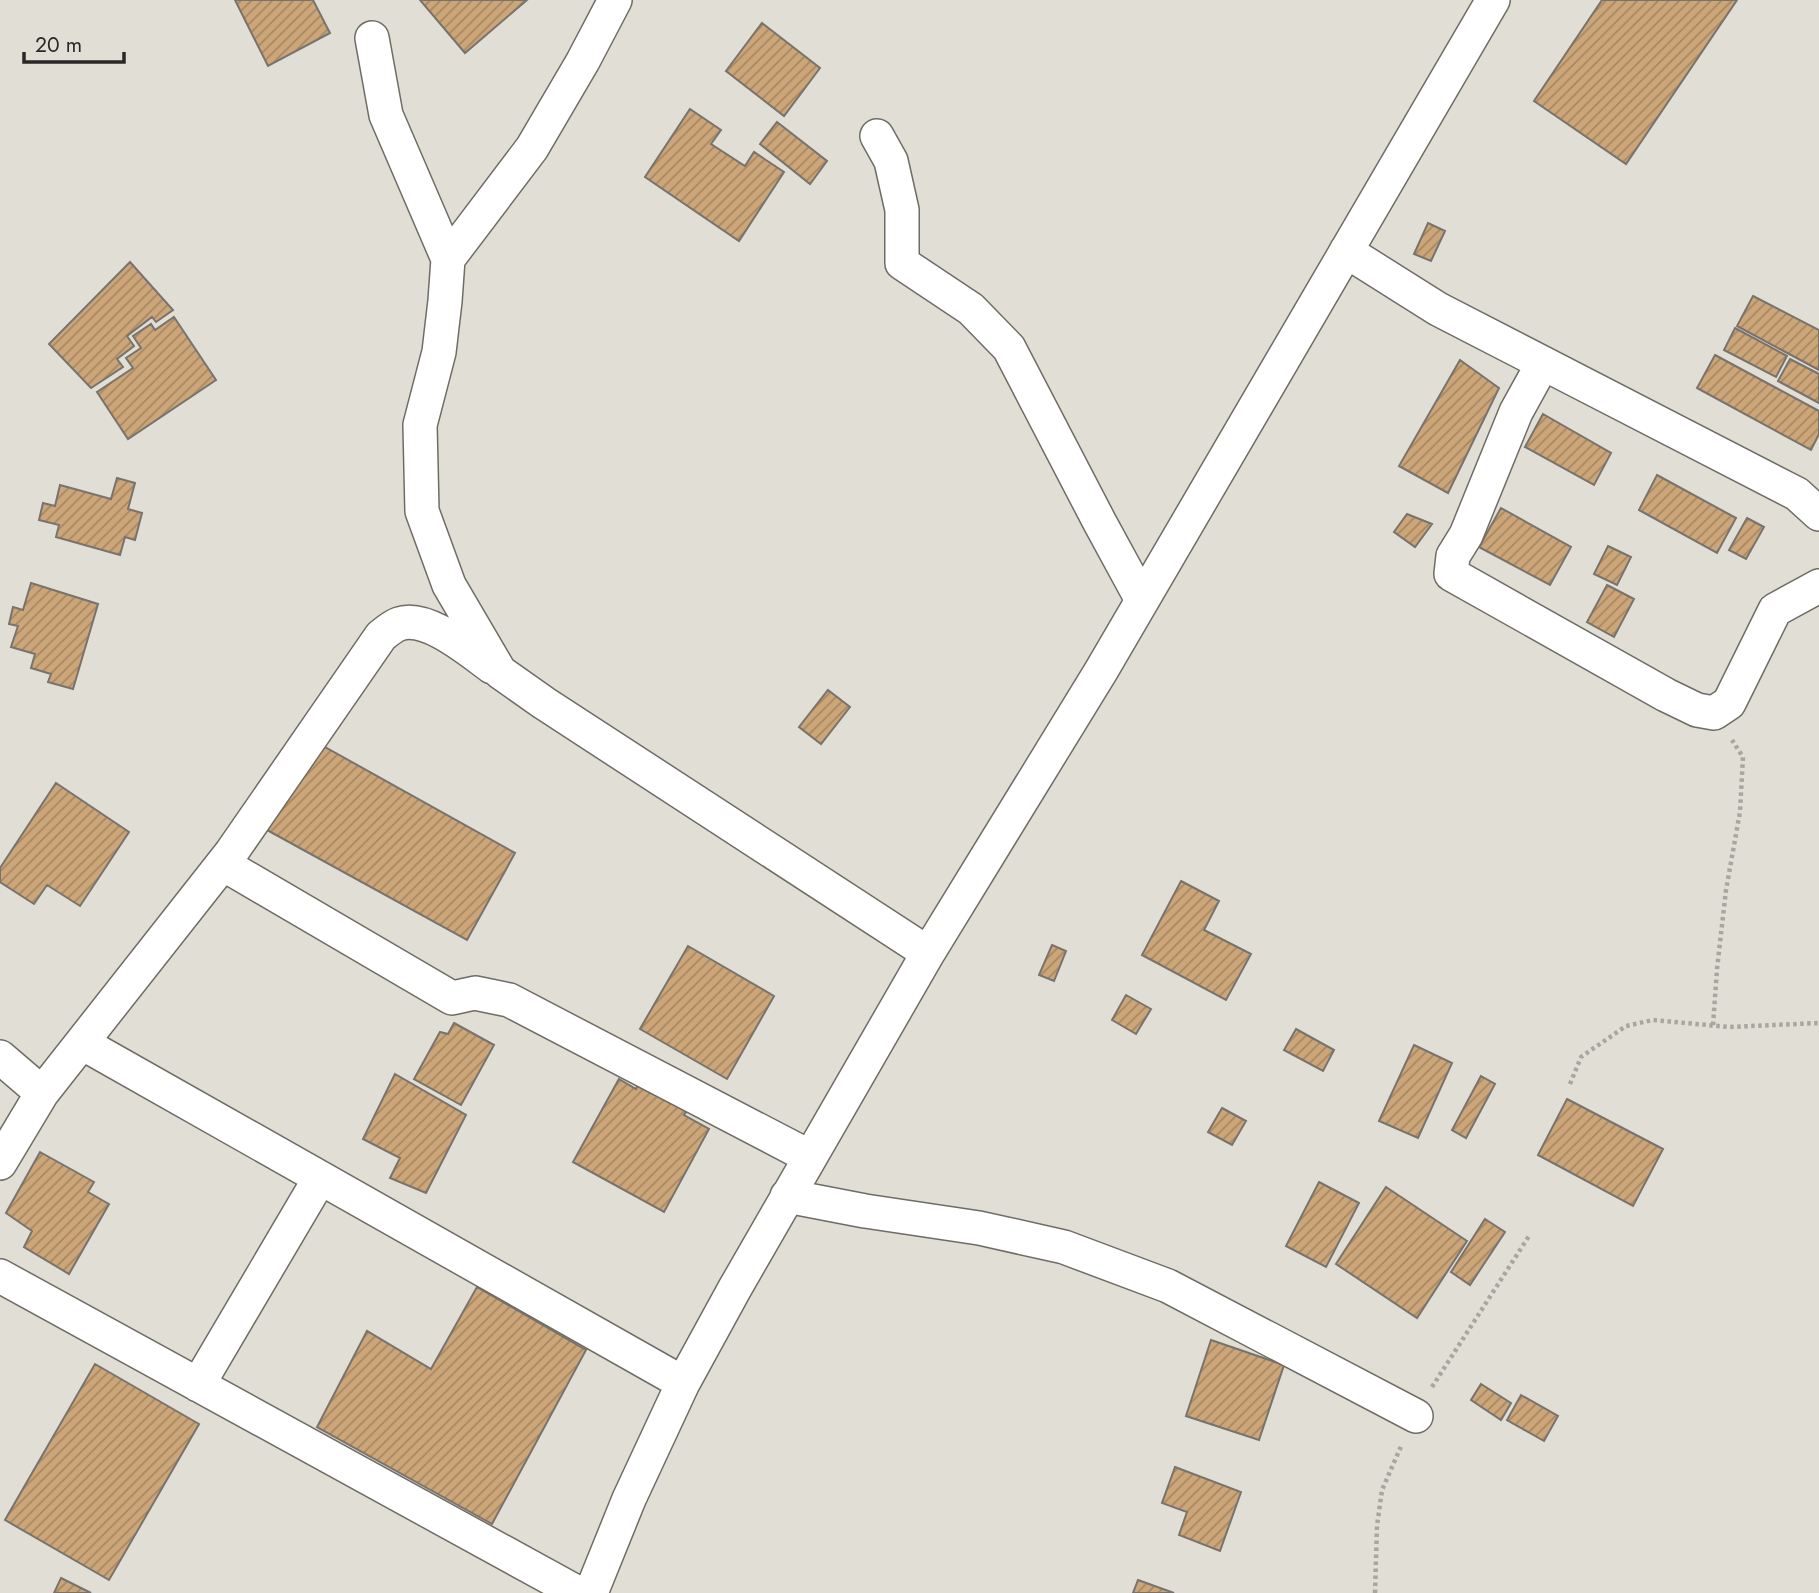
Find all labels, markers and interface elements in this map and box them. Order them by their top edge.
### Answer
scale bar [24,21,124,65]
text: 20 m [35,30,82,60]

